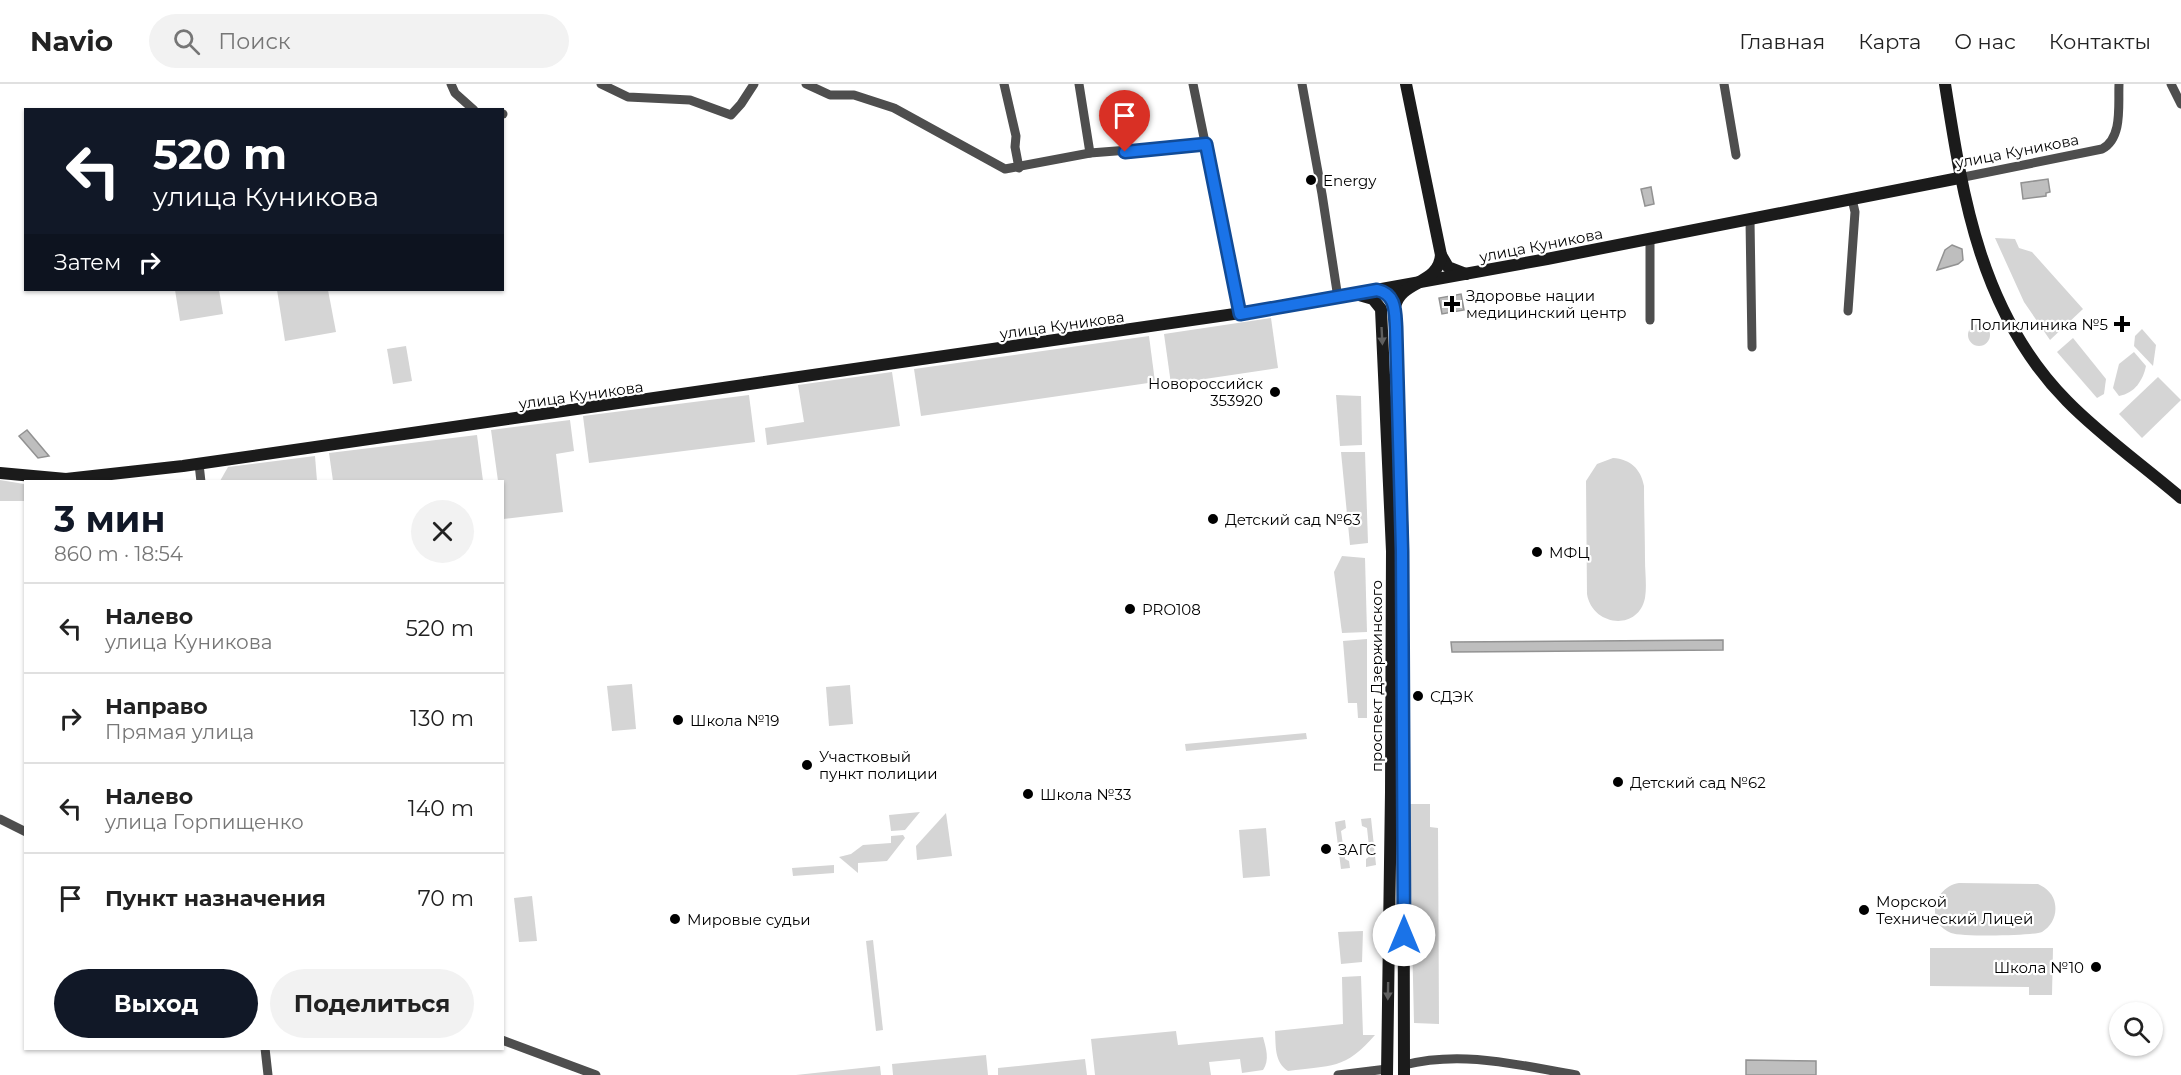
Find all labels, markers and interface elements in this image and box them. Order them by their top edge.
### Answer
search box [149,14,569,68]
text: Navio [30,24,113,58]
icon: search [170,25,203,58]
text: Поиск [218,28,291,55]
text: Главная [1739,29,1825,54]
text: Карта [1858,29,1921,54]
text: О нас [1954,29,2016,54]
text: Контакты [2049,29,2151,54]
pin [1099,90,1150,152]
icon: arrive [1108,99,1141,132]
text: 520 m [153,128,287,180]
street label: улица Куникова [1953,130,2080,172]
icon: left [54,132,132,210]
place label: Energy [1323,171,1377,190]
marker: Energy [1304,173,1318,187]
text: улица Куникова [153,180,379,213]
street label: улица Куникова [1477,224,1604,266]
icon: right [133,246,166,279]
text: Затем [54,249,121,276]
place label: Здоровье нации медицинский центр [1466,286,1627,322]
marker: Здоровье нации медицинский центр [1443,295,1461,313]
street label: улица Куникова [998,307,1126,343]
place label: Поликлиника №5 [1970,315,2108,334]
marker: Поликлиника №5 [2113,315,2131,333]
one-way arrow [1378,327,1387,346]
place label: Новороссийск 353920 [1148,374,1263,410]
street label: улица Куникова [517,377,645,413]
marker: Новороссийск 353920 [1268,385,1282,399]
text: 3 мин [54,497,165,541]
button: close [411,500,474,563]
place label: Детский сад №63 [1225,510,1361,529]
marker: Детский сад №63 [1206,512,1220,526]
text: 860 m · 18:54 [54,542,183,566]
place label: МФЦ [1549,543,1590,562]
marker: МФЦ [1530,545,1544,559]
street label: проспект Дзержинского [1367,580,1386,772]
place label: PRO108 [1142,600,1201,619]
marker: PRO108 [1123,602,1137,616]
text: Налево [105,603,193,630]
icon: left [54,612,87,645]
text: 520 m [406,615,474,642]
text: улица Куникова [105,630,272,654]
place label: СДЭК [1430,687,1474,706]
marker: СДЭК [1411,689,1425,703]
text: Направо [105,693,208,720]
icon: right [54,702,87,735]
text: 130 m [410,705,474,732]
place label: Школа №19 [690,711,780,730]
marker: Школа №19 [671,713,685,727]
text: Прямая улица [105,720,254,744]
place label: Участковый пункт полиции [819,747,938,783]
marker: Участковый пункт полиции [800,758,814,772]
place label: Детский сад №62 [1630,773,1766,792]
marker: Детский сад №62 [1611,775,1625,789]
text: Налево [105,783,193,810]
place label: Школа №33 [1040,785,1131,804]
marker: Школа №33 [1021,787,1035,801]
icon: left [54,792,87,825]
text: 140 m [408,795,474,822]
text: улица Горпищенко [105,810,304,834]
place label: ЗАГС [1338,840,1377,859]
marker: ЗАГС [1319,842,1333,856]
icon: arrive [54,882,87,915]
text: Пункт назначения [105,885,326,912]
text: 70 m [418,885,474,912]
place label: Морской Технический Лицей [1876,892,2033,928]
position arrow [1372,903,1436,967]
marker: Морской Технический Лицей [1857,903,1871,917]
place label: Мировые судьи [687,910,811,929]
marker: Мировые судьи [668,912,682,926]
place label: Школа №10 [1994,958,2084,977]
marker: Школа №10 [2089,960,2103,974]
button: Выход [54,969,258,1038]
button: Поделиться [270,969,474,1038]
one-way arrow [1383,981,1393,1000]
map controls [2109,1002,2163,1056]
button: search [2109,1002,2163,1056]

